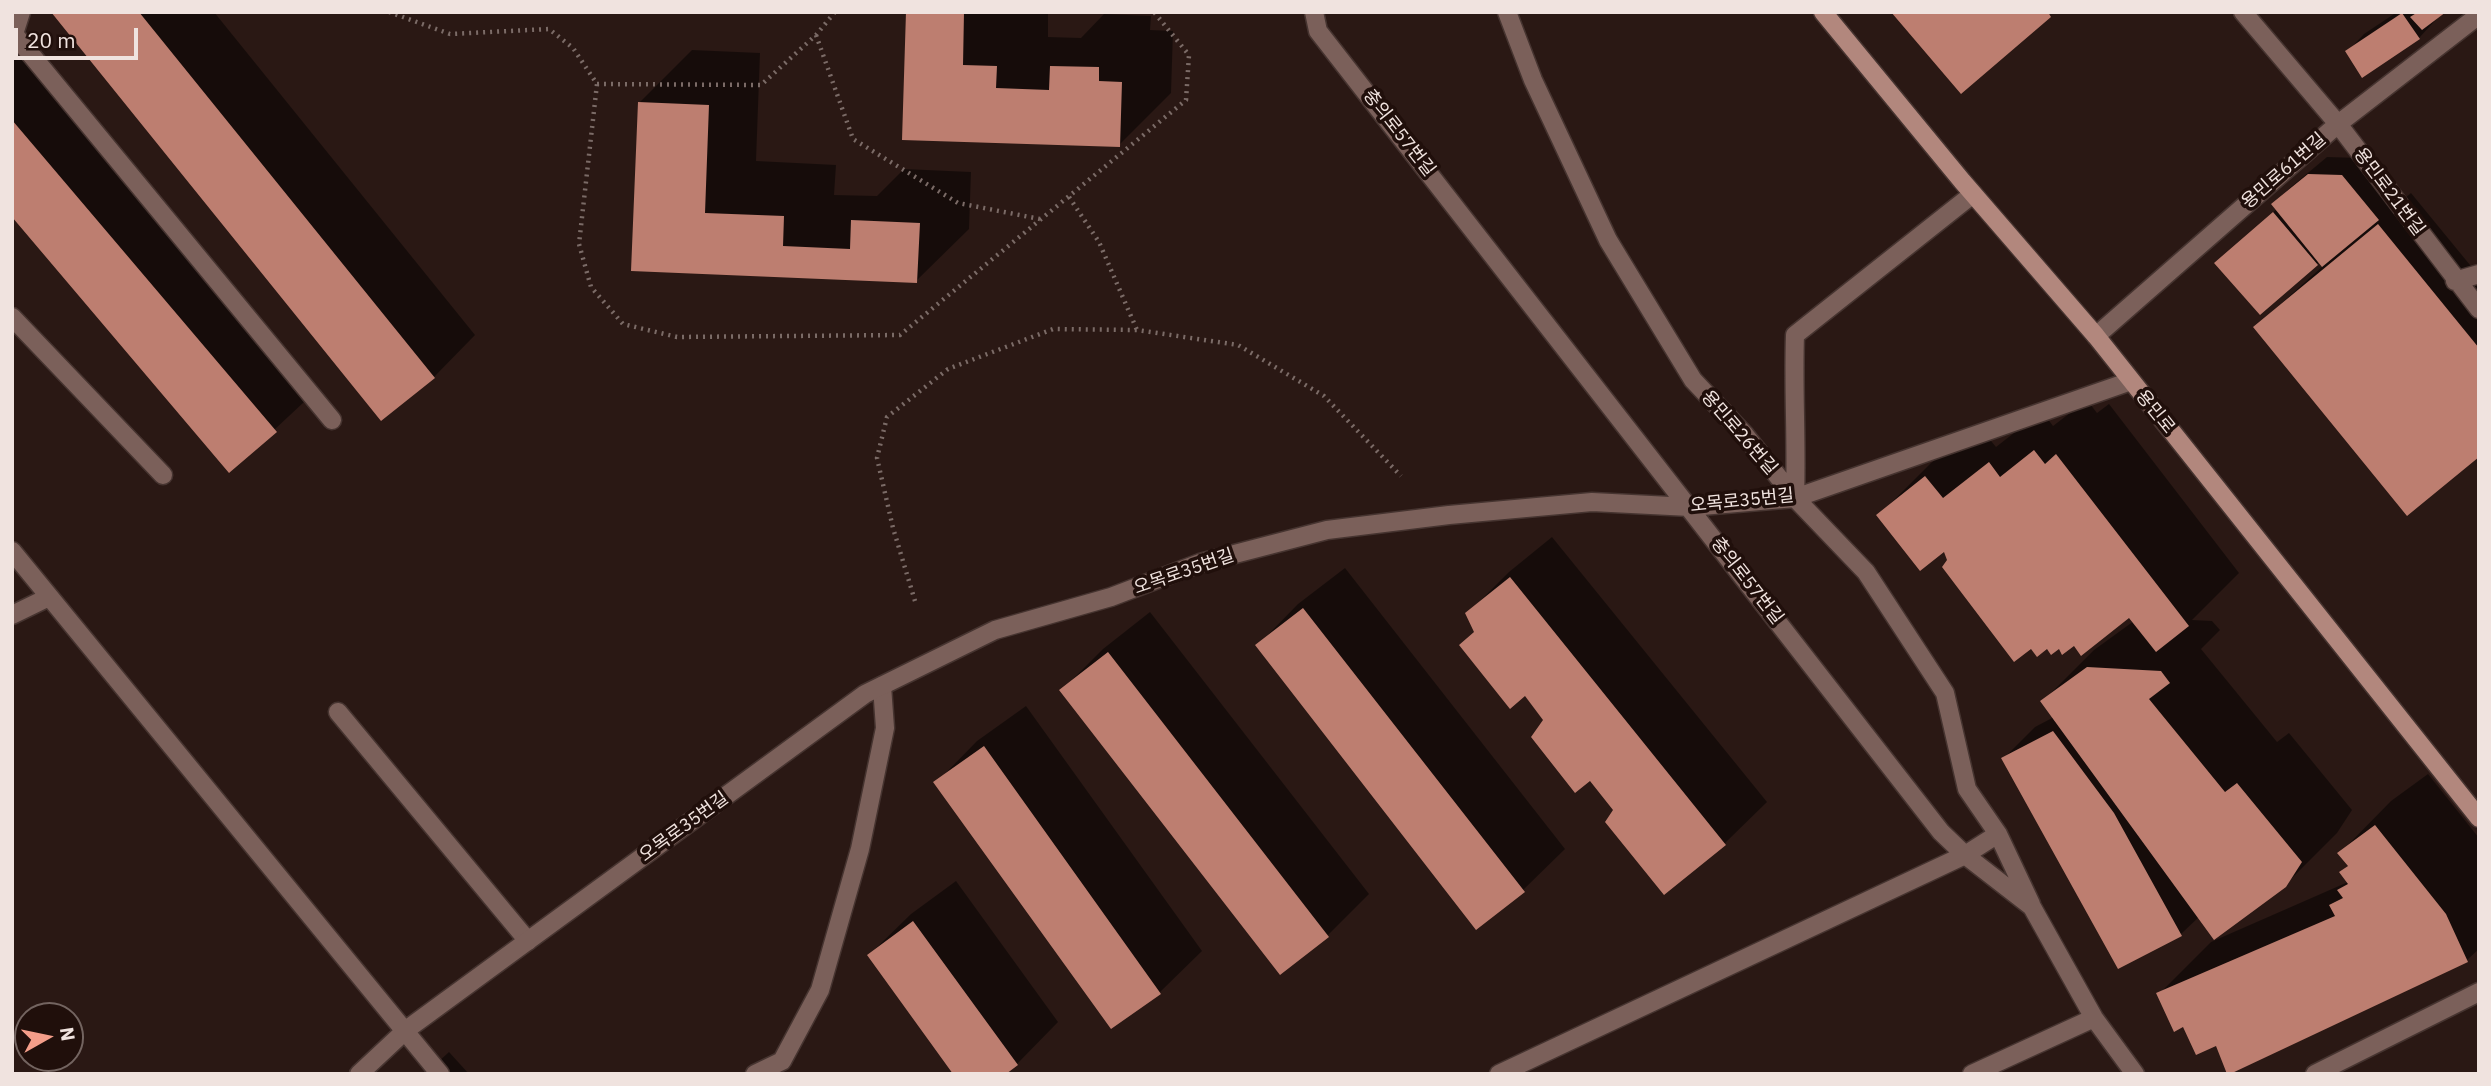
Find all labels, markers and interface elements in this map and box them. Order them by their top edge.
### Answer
scale bar [18,14,142,58]
text: 20 m [27,26,76,54]
street label: 충의로57번길 [1358,85,1440,181]
street label: 용민로61번길 [2238,129,2330,213]
street label: 용민로21번길 [2349,144,2429,240]
street label: 용민로 [2131,386,2179,438]
street label: 용민로26번길 [1697,387,1781,479]
street label: 오목로35번길 [1689,485,1795,517]
street label: 충의로57번길 [1706,533,1788,629]
street label: 오목로35번길 [1131,545,1237,599]
street label: 오목로35번길 [635,788,733,866]
north arrow [14,1002,84,1072]
text: N [55,1025,81,1043]

